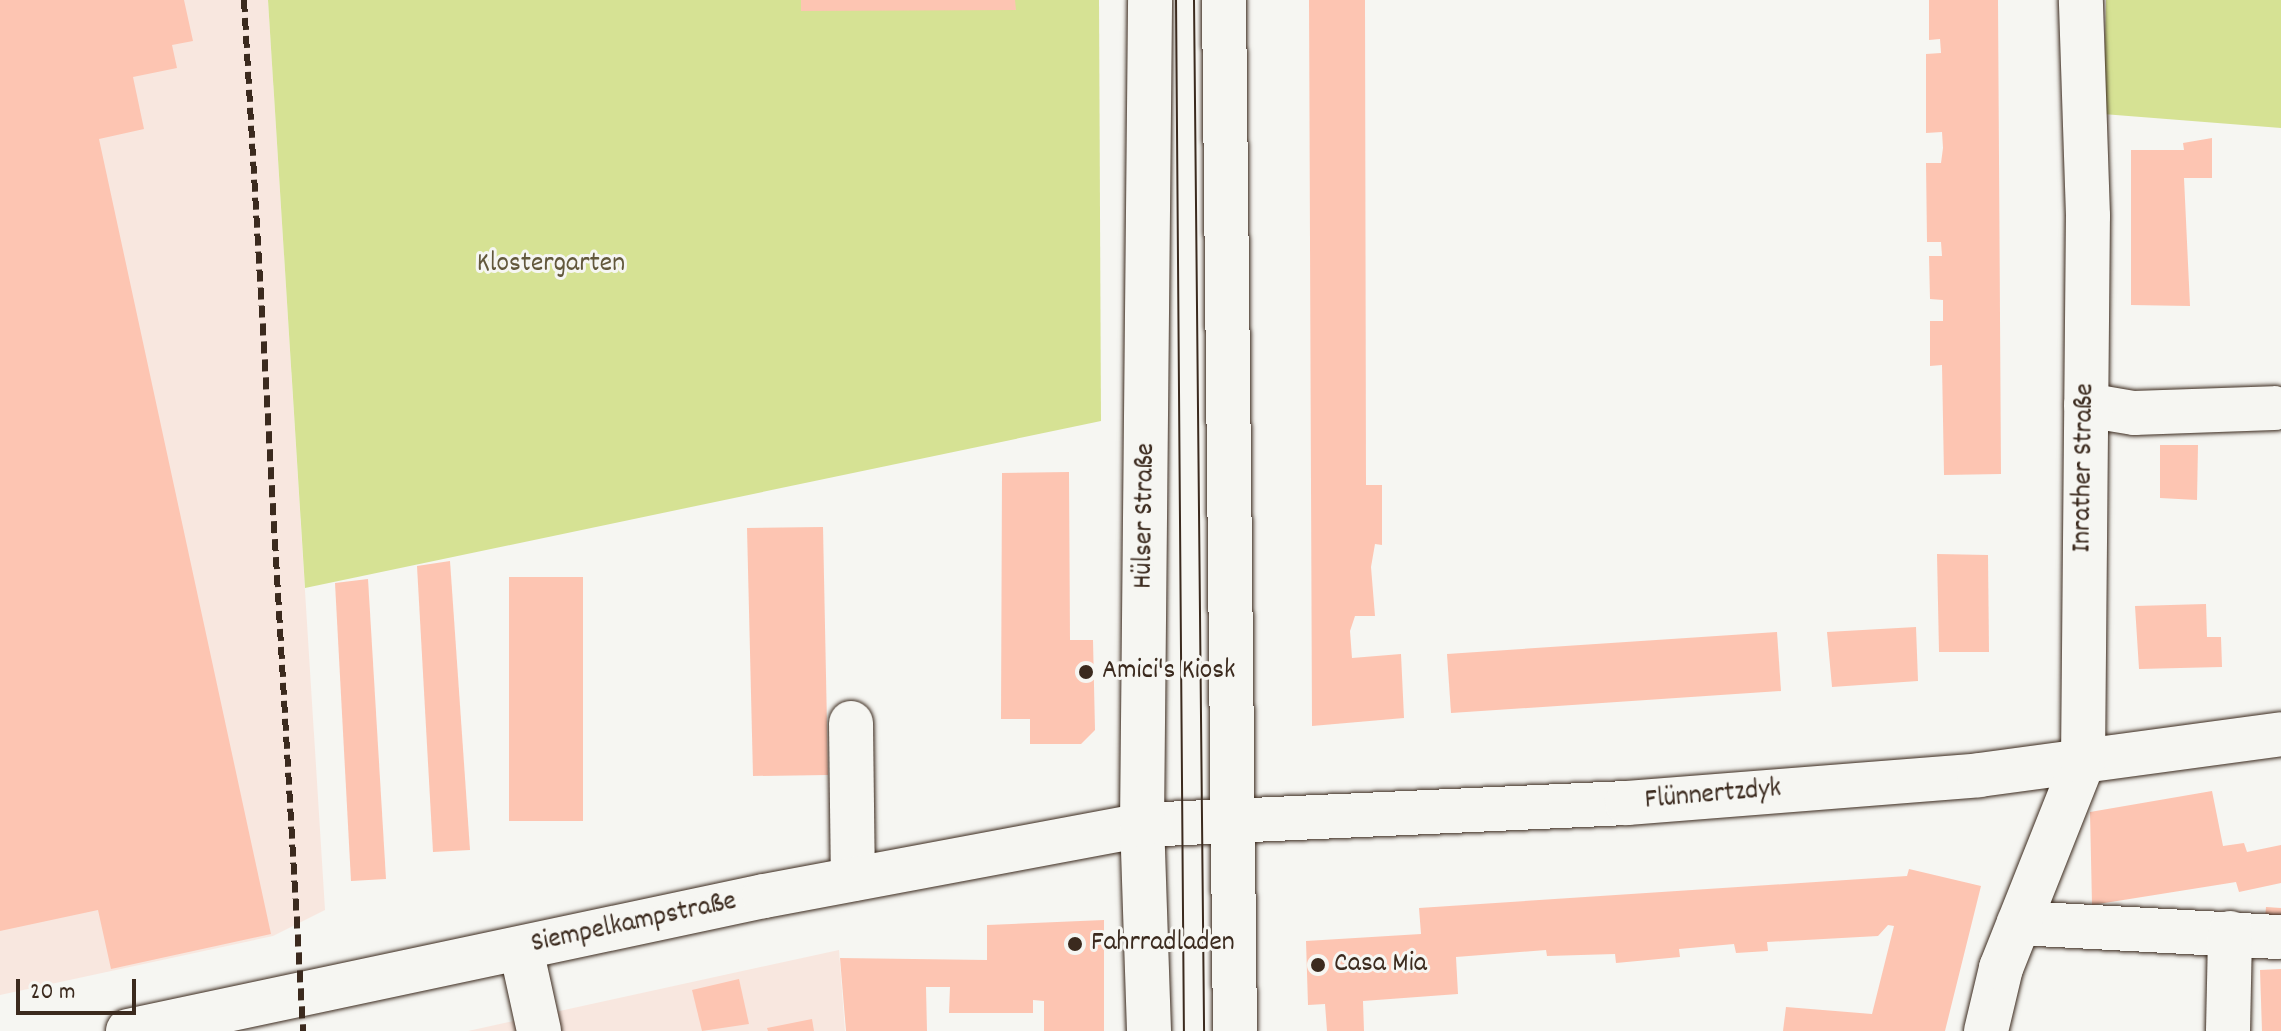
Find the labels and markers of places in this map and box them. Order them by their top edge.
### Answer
place label: Amici's Kiosk [1102,655,1236,689]
marker: Amici's Kiosk [1077,663,1095,681]
place label: Fahrradladen [1091,927,1235,961]
marker: Fahrradladen [1066,935,1084,953]
place label: Casa Mia [1334,948,1427,982]
marker: Casa Mia [1309,956,1327,974]

